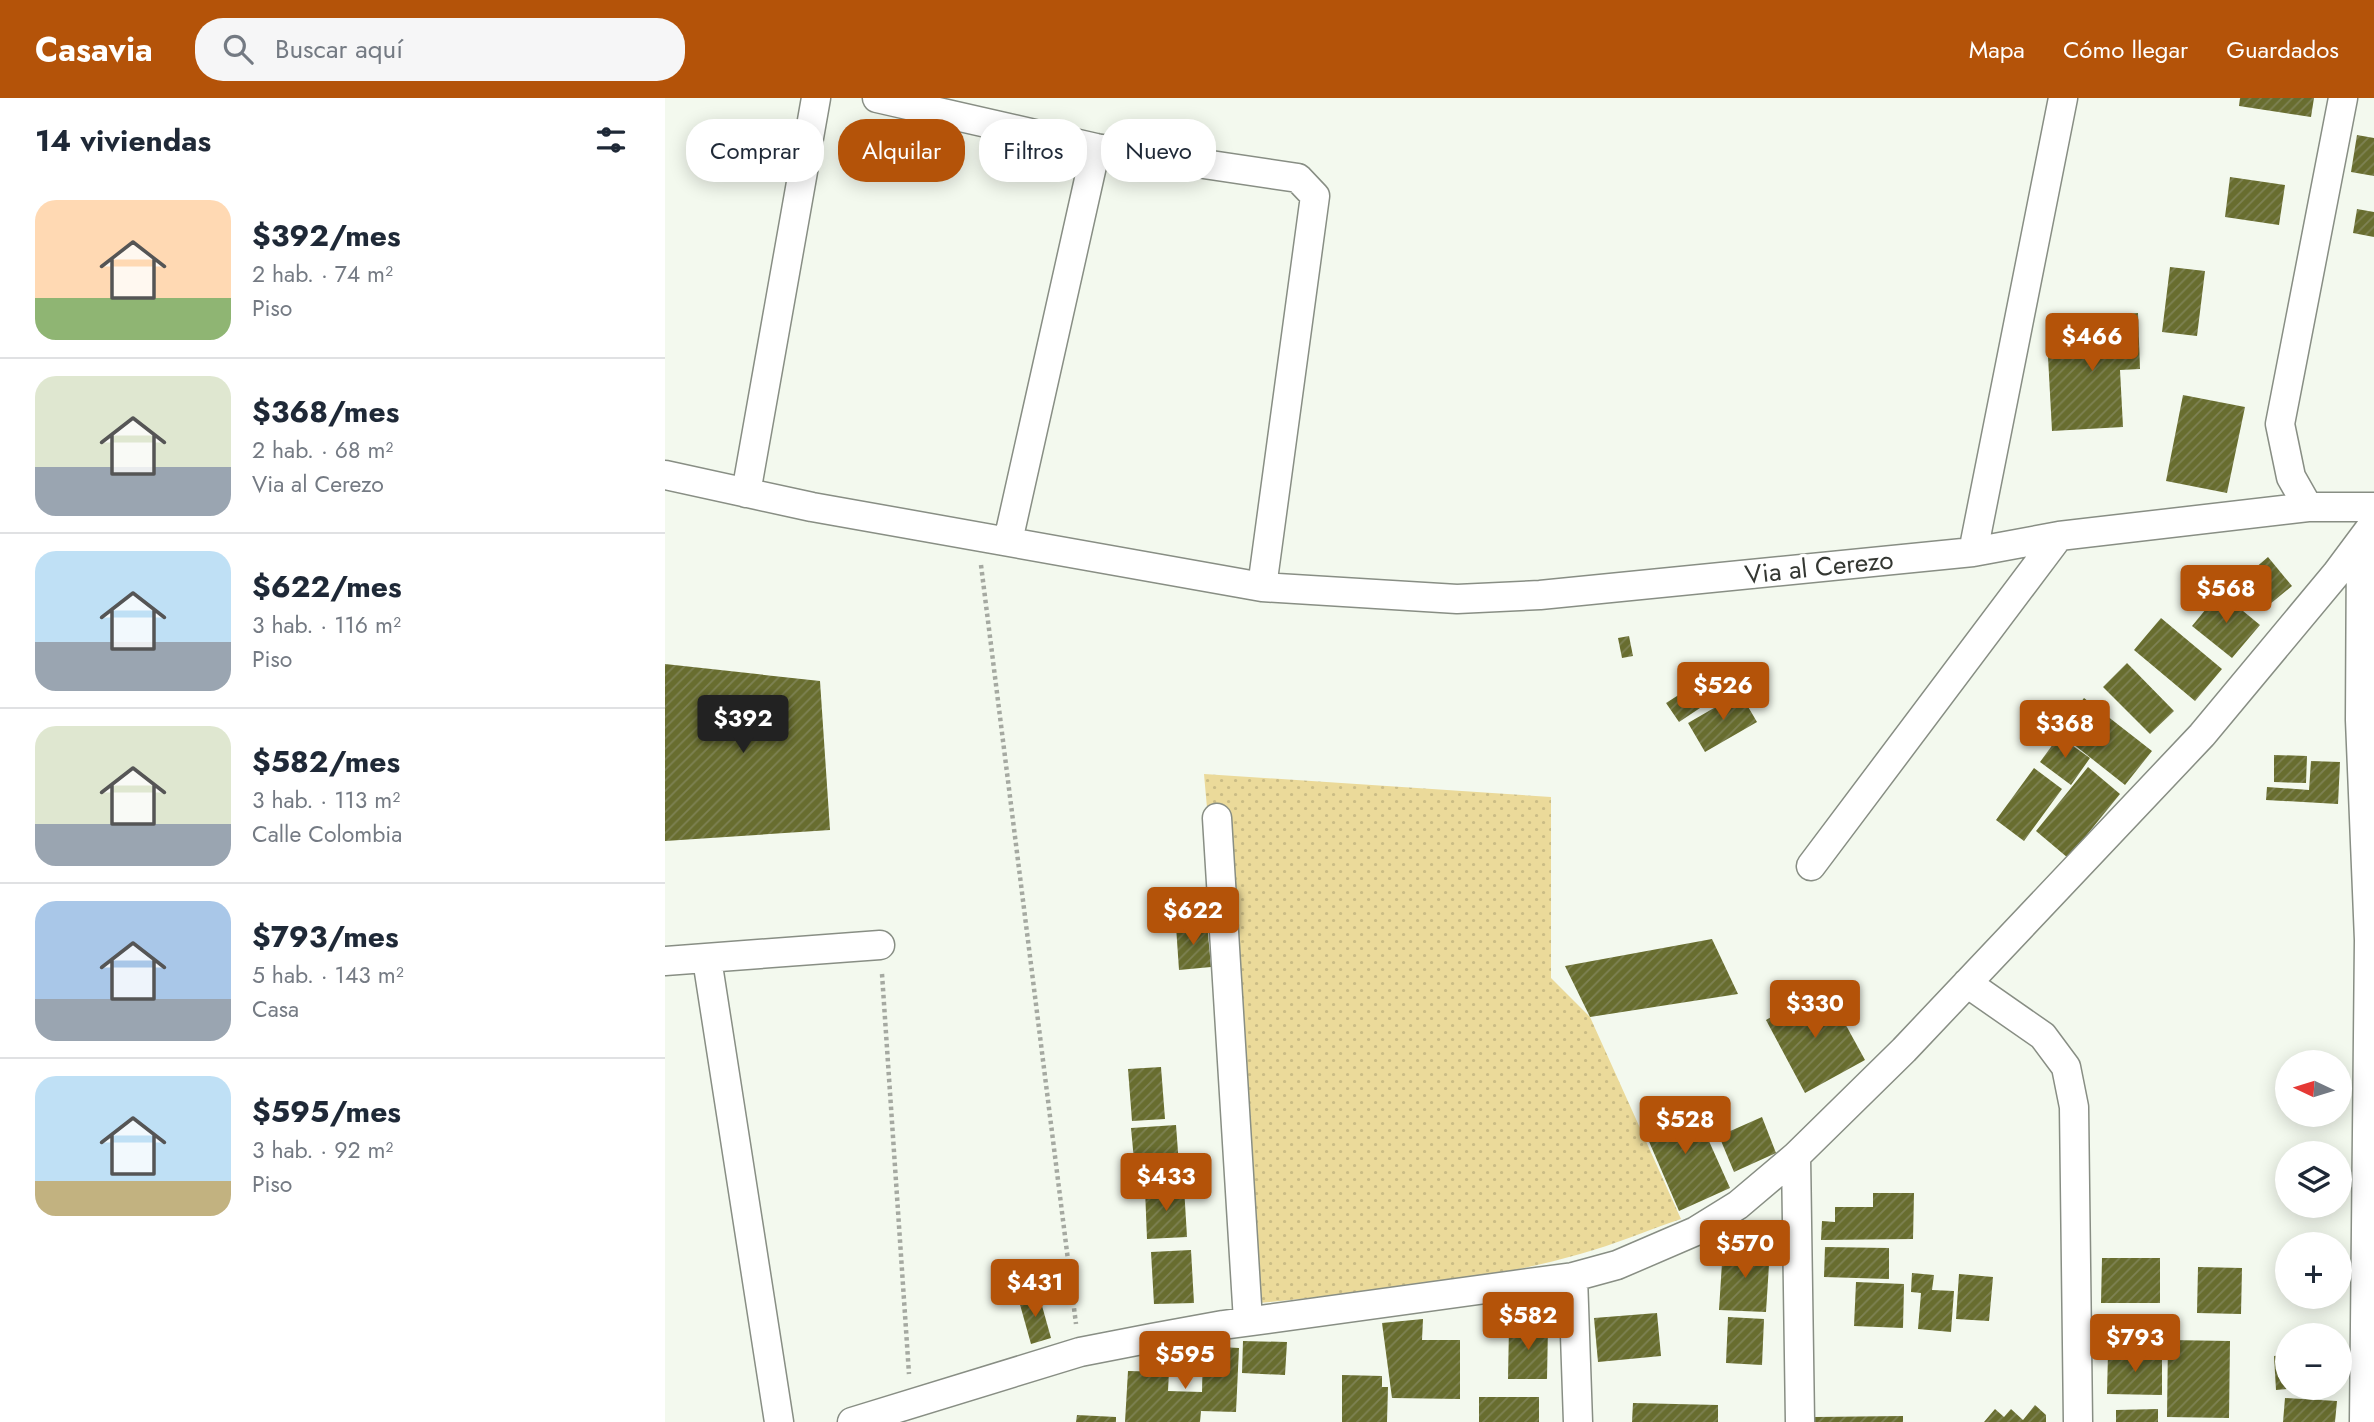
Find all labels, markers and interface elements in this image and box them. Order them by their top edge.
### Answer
search box [195,18,685,81]
text: Casavia [35,26,153,73]
icon: search [219,30,257,68]
text: Buscar aquí [275,30,403,68]
text: Mapa [1969,32,2025,67]
text: Cómo llegar [2063,32,2188,67]
text: Guardados [2226,32,2339,67]
text: 14 viviendas [35,119,211,162]
chip: Comprar [686,119,824,182]
chip: Alquilar [838,119,965,182]
chip: Filtros [979,119,1087,182]
chip: Nuevo [1101,119,1216,182]
icon: filters [592,121,630,159]
text: $392/mes [252,214,401,257]
icon: home [91,228,175,312]
text: 2 hab. · 74 m² [252,257,393,291]
text: Piso [252,291,292,325]
pin: $466 [2051,314,2133,373]
text: $466 [2061,319,2123,353]
text: $368/mes [252,390,399,433]
icon: home [91,404,175,488]
text: 2 hab. · 68 m² [252,433,393,467]
text: Via al Cerezo [252,467,384,501]
street label: Via al Cerezo [1743,540,1895,594]
text: $622/mes [252,565,402,608]
pin: $568 [2185,566,2267,625]
text: $568 [2197,571,2255,605]
icon: home [91,579,175,663]
text: 3 hab. · 116 m² [252,608,401,642]
text: Piso [252,642,292,676]
pin: $526 [1682,662,1764,722]
text: $526 [1693,668,1753,702]
pin: $392 [702,696,784,755]
pin: $368 [2024,700,2106,760]
text: $392 [713,701,773,735]
text: $368 [2036,706,2094,740]
text: $582/mes [252,740,400,783]
icon: home [91,754,175,838]
text: 3 hab. · 113 m² [252,783,400,817]
text: Calle Colombia [252,817,402,851]
pin: $622 [1152,888,1234,947]
text: $622 [1163,893,1223,927]
text: $793/mes [252,915,399,958]
icon: home [91,929,175,1013]
text: 5 hab. · 143 m² [252,958,404,992]
pin: $330 [1774,981,1856,1040]
text: $330 [1786,986,1844,1020]
text: Casa [252,992,299,1026]
north arrow [2275,1050,2352,1127]
map controls [2275,1050,2352,1400]
text: $595/mes [252,1090,401,1133]
pin: $528 [1644,1096,1726,1156]
text: $528 [1656,1102,1714,1136]
icon: home [91,1104,175,1188]
text: 3 hab. · 92 m² [252,1133,393,1167]
button: layers [2275,1141,2352,1218]
pin: $433 [1125,1154,1207,1213]
text: $433 [1137,1159,1195,1193]
text: Piso [252,1167,292,1201]
pin: $570 [1704,1220,1786,1280]
text: $570 [1716,1226,1774,1260]
button: + [2275,1232,2352,1309]
pin: $431 [994,1260,1076,1319]
text: $431 [1007,1265,1063,1299]
pin: $582 [1487,1292,1569,1352]
text: $582 [1499,1298,1557,1332]
pin: $793 [2094,1314,2176,1374]
text: $793 [2106,1320,2164,1354]
button: − [2275,1323,2352,1400]
pin: $595 [1144,1332,1226,1391]
text: $595 [1155,1337,1215,1371]

